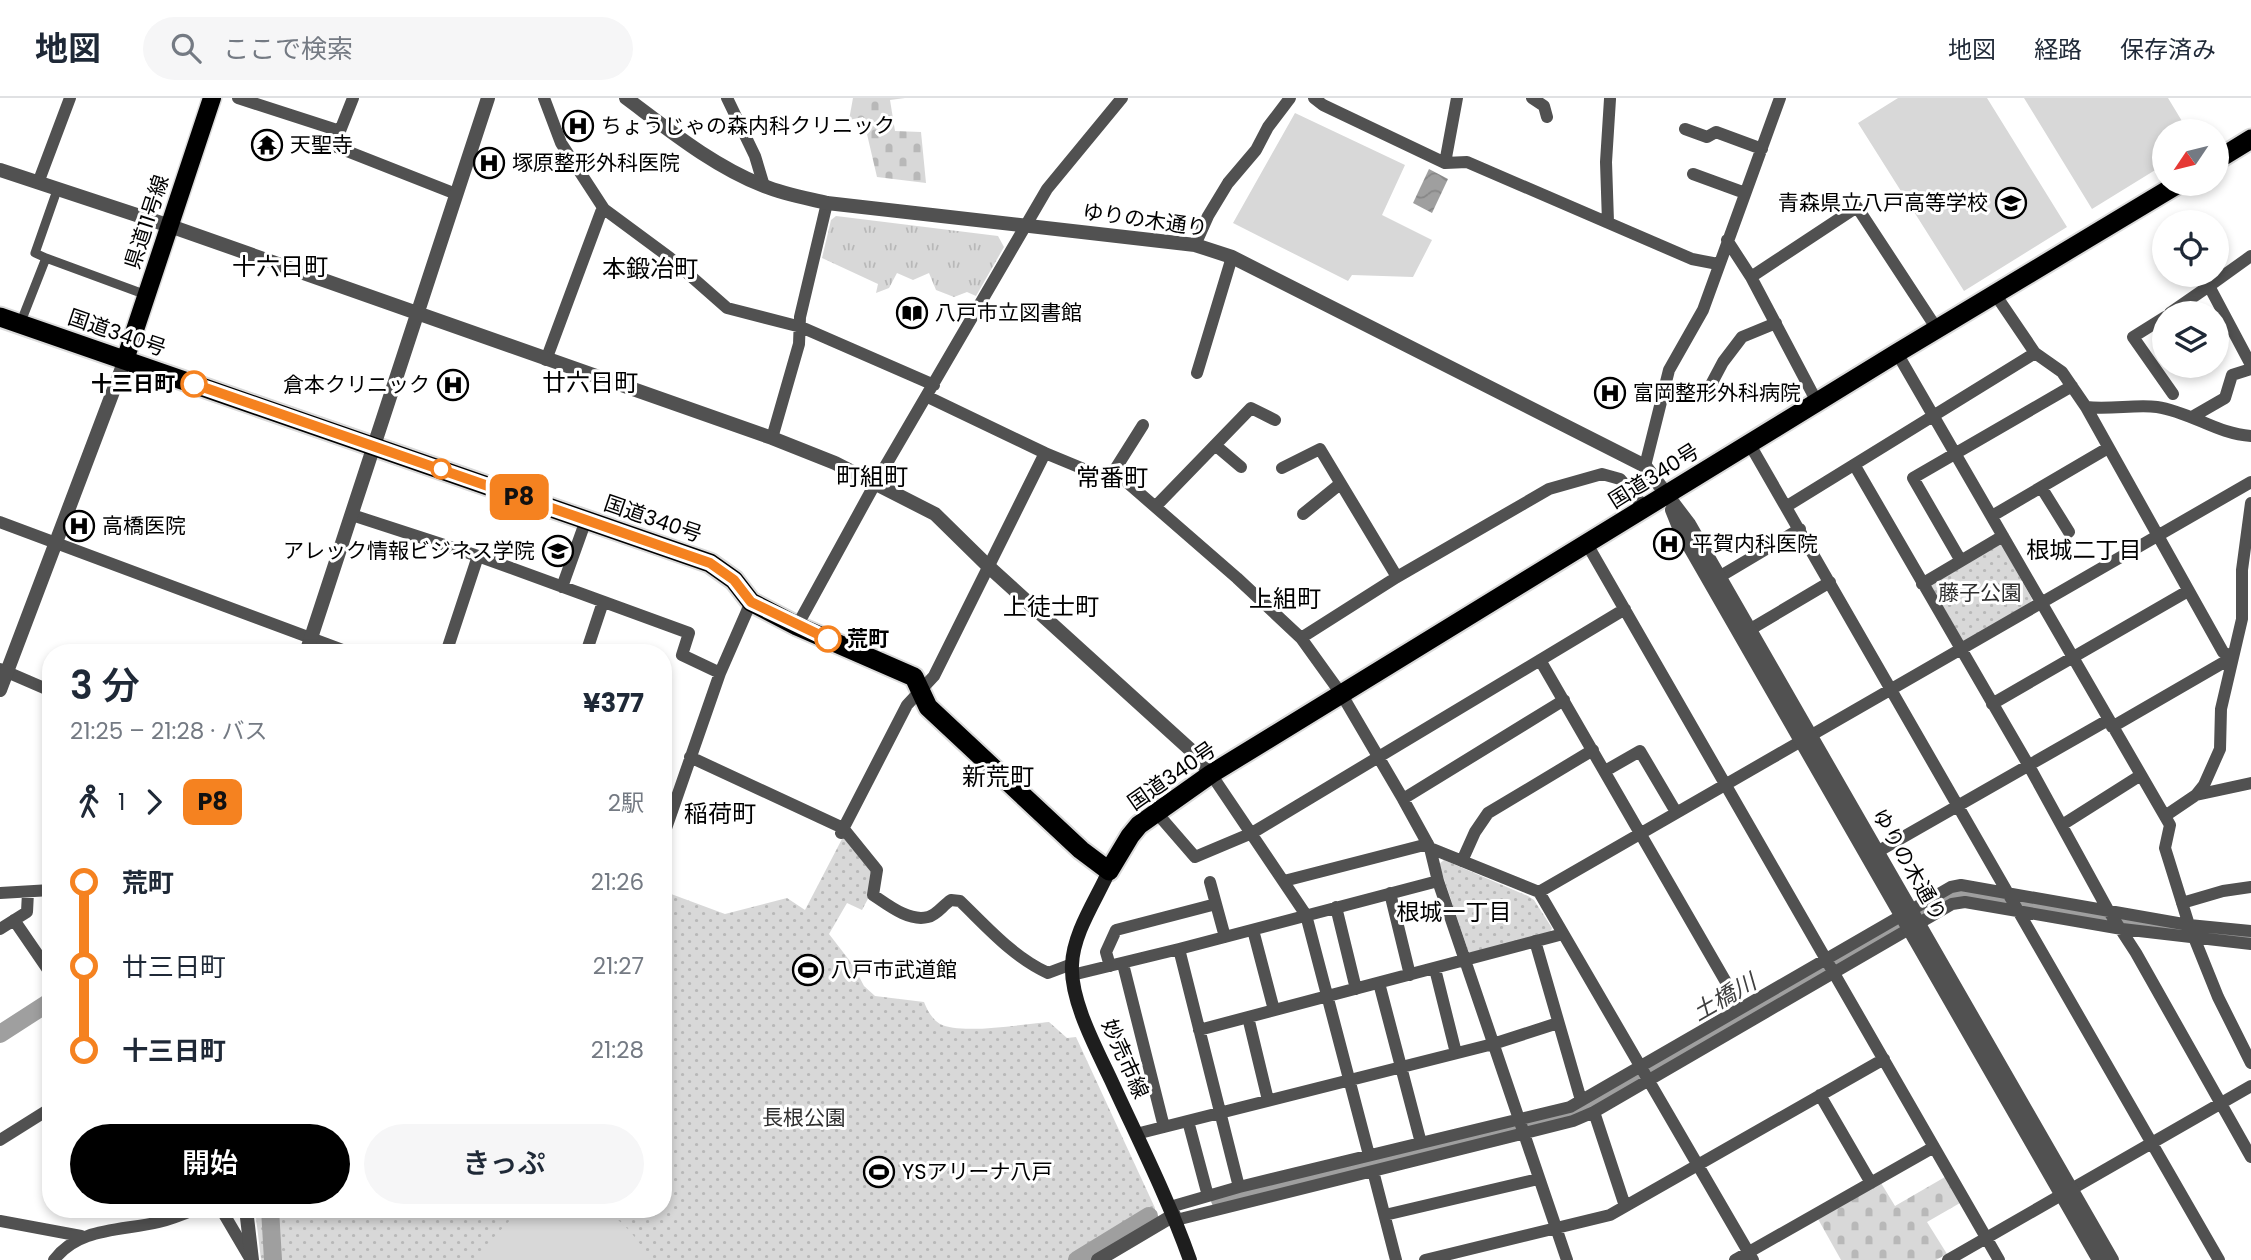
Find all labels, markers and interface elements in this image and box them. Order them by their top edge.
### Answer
search box [143,17,633,80]
text: 地図 [35,25,101,72]
icon: search [167,29,205,67]
text: ここで検索 [223,31,353,67]
text: 地図 [1948,33,1996,66]
text: 経路 [2034,33,2082,66]
text: 保存済み [2120,33,2216,66]
hospital icon: ちょうじゃの森内科クリニック [561,109,595,143]
place label: ちょうじゃの森内科クリニック [601,111,895,140]
north arrow [2152,119,2230,196]
map controls [2152,119,2229,378]
temple icon: 天聖寺 [250,128,284,162]
place label: 天聖寺 [290,130,353,159]
hospital icon: 塚原整形外科医院 [472,146,506,180]
place label: 塚原整形外科医院 [512,148,680,177]
street label: 県道11号線 [118,171,175,273]
school or university icon: 青森県立八戸高等学校 [1994,186,2028,220]
place label: 青森県立八戸高等学校 [1778,188,1988,217]
street label: ゆりの木通り [1081,196,1209,243]
button: locate [2152,210,2229,287]
district label: 十六日町 [232,250,328,283]
district label: 本鍛冶町 [602,252,698,285]
library icon: 八戸市立図書館 [895,296,929,330]
place label: 八戸市立図書館 [935,298,1082,327]
button: layers [2152,301,2229,378]
street label: 国道340号 [64,302,170,363]
district label: 廿六日町 [542,366,638,399]
hospital icon: 倉本クリニック [436,368,470,402]
place label: 十三日町 [91,369,175,398]
place label: 倉本クリニック [283,370,430,399]
marker: 十三日町 [181,371,207,397]
hospital icon: 富岡整形外科病院 [1593,376,1627,410]
place label: 富岡整形外科病院 [1633,378,1801,407]
street label: 国道340号 [1603,436,1705,515]
unlabelled marker [431,459,451,479]
district label: 町組町 [836,460,908,493]
district label: 常番町 [1076,461,1148,494]
line badge: P8 [488,474,550,520]
text: P8 [504,480,534,513]
street label: 国道340号 [600,488,706,549]
hospital icon: 高橋医院 [62,509,96,543]
place label: 高橋医院 [102,511,186,540]
hospital icon: 平賀内科医院 [1652,527,1686,561]
place label: 平賀内科医院 [1692,529,1818,558]
school or university icon: アレック情報ビジネス学院 [541,534,575,568]
district label: 根城二丁目 [2027,534,2142,566]
place label: アレック情報ビジネス学院 [283,536,535,565]
park label: 藤子公園 [1938,578,2022,607]
district label: 上組町 [1249,582,1321,615]
district label: 上徒士町 [1003,590,1099,623]
place label: 荒町 [847,624,889,653]
marker: 荒町 [815,626,841,652]
text: 3 分 [70,659,140,712]
text: ¥377 [583,685,644,721]
text: 21:25 – 21:28 · バス [70,715,267,747]
street label: 国道340号 [1122,735,1222,817]
district label: 新荒町 [962,760,1034,793]
icon: walk [70,783,108,821]
icon: forward [135,783,173,821]
text: P8 [197,785,228,818]
text: 1 [118,786,125,818]
text: 2駅 [608,787,644,819]
district label: 稲荷町 [684,797,756,830]
street label: ゆりの木通り [1865,803,1953,927]
text: 荒町 [122,865,174,901]
text: 21:26 [591,866,644,898]
district label: 根城一丁目 [1397,896,1512,928]
text: 廿三日町 [122,949,226,985]
text: 21:27 [593,950,644,982]
sports icon: 八戸市武道館 [791,953,825,987]
place label: 八戸市武道館 [831,955,957,984]
water label: 土橋川 [1686,964,1764,1028]
street label: 妙売市線 [1095,1015,1156,1103]
text: 十三日町 [122,1033,226,1069]
text: 21:28 [591,1034,644,1066]
park label: 長根公園 [762,1103,846,1132]
button: 開始 [70,1124,350,1204]
button: きっぷ [364,1124,644,1204]
sports icon: YSアリーナ八戸 [862,1155,896,1189]
place label: YSアリーナ八戸 [902,1157,1053,1186]

